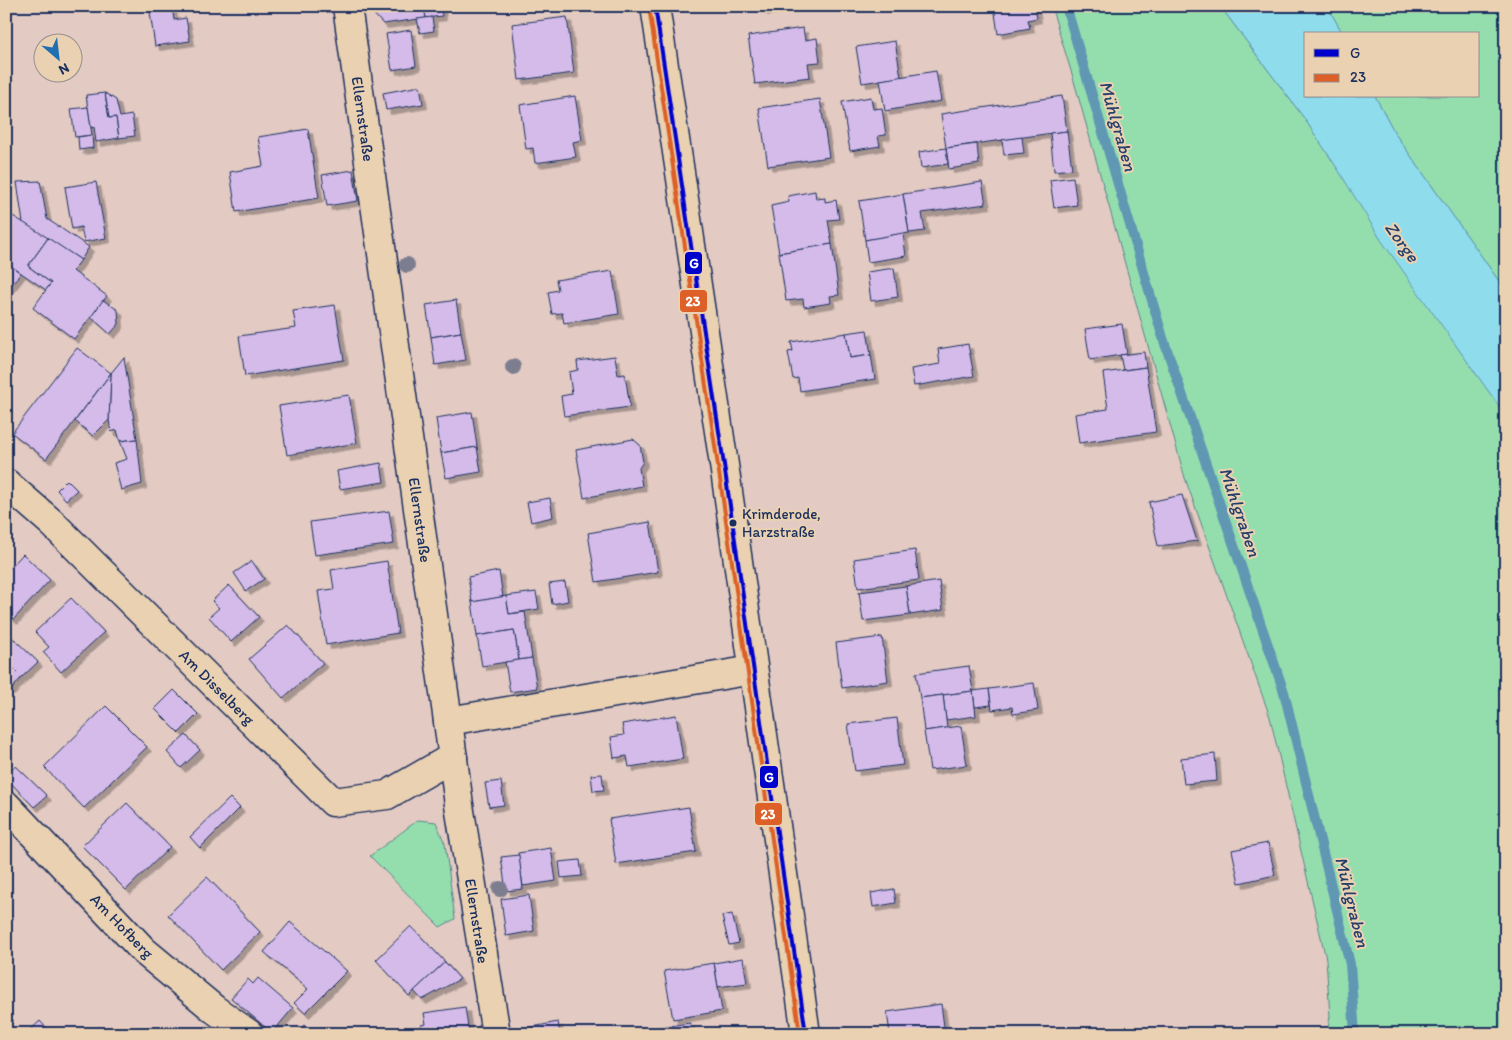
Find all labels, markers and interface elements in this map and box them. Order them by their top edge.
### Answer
north arrow [32,32,82,82]
legend [1304,32,1480,98]
text: G [1350,44,1360,62]
text: N [56,59,72,79]
text: 23 [1350,68,1366,86]
street label: Ellernstraße [348,75,378,163]
water label: Mühlgraben [1095,78,1142,174]
water label: Zorge [1380,218,1425,268]
line badge: G [684,251,703,275]
text: G [689,255,699,272]
line badge: 23 [679,289,708,313]
text: 23 [686,293,701,310]
water label: Mühlgraben [1214,465,1266,560]
street label: Ellernstraße [405,476,435,564]
place label: Krimderode, Harzstraße [742,505,821,541]
marker: Krimderode, Harzstraße [728,518,738,528]
street label: Am Disselberg [175,645,259,729]
line badge: G [759,765,779,789]
text: G [764,769,774,786]
line badge: 23 [754,802,783,826]
text: 23 [761,806,776,823]
water label: Mühlgraben [1330,854,1374,950]
street label: Ellernstraße [461,877,493,965]
street label: Am Hofberg [86,890,158,963]

